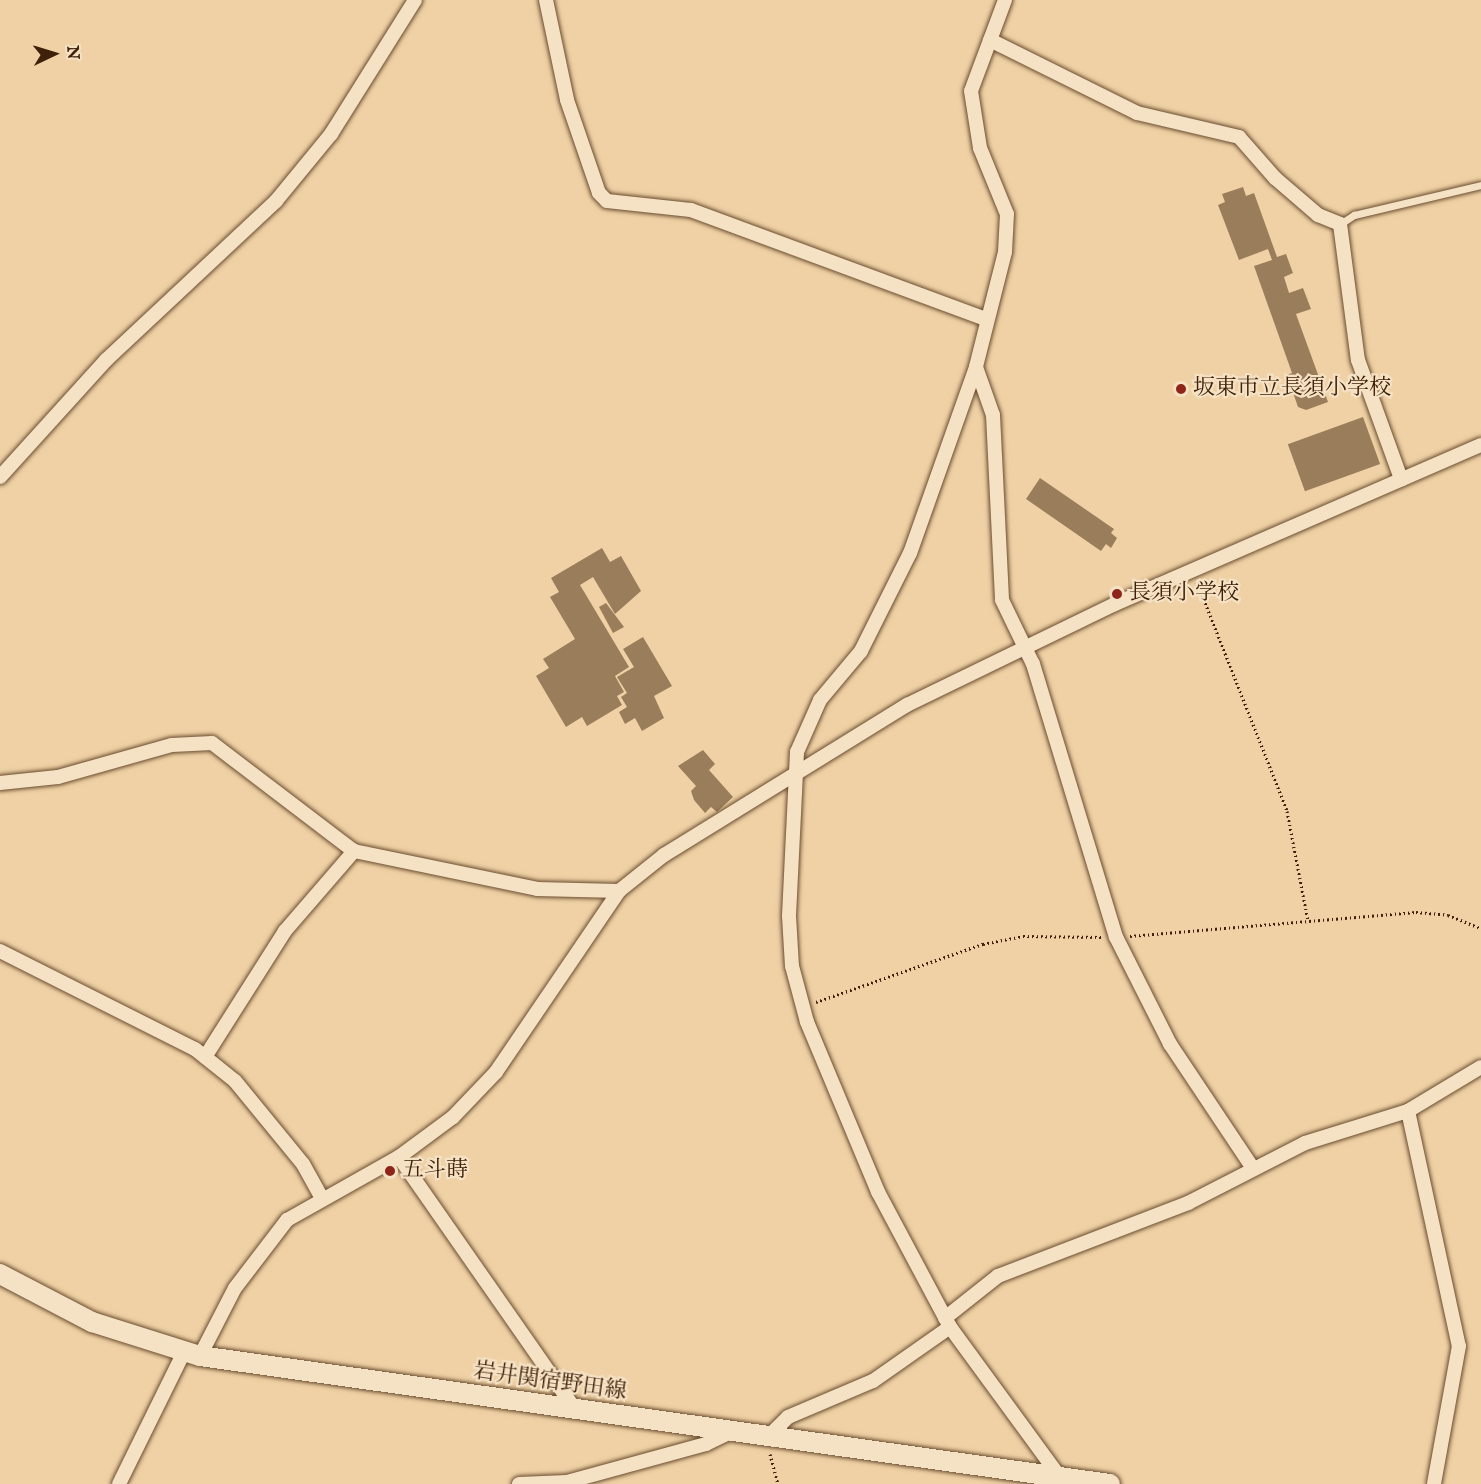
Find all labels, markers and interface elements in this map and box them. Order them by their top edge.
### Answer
north arrow [24,24,84,84]
text: N [61,45,82,60]
place label: 坂東市立長須小学校 [1193,376,1391,402]
marker: 坂東市立長須小学校 [1174,382,1188,396]
place label: 長須小学校 [1129,581,1239,607]
marker: 長須小学校 [1110,587,1124,601]
place label: 五斗蒔 [402,1158,468,1184]
marker: 五斗蒔 [383,1164,397,1178]
street label: 岩井関宿野田線 [472,1358,628,1406]

